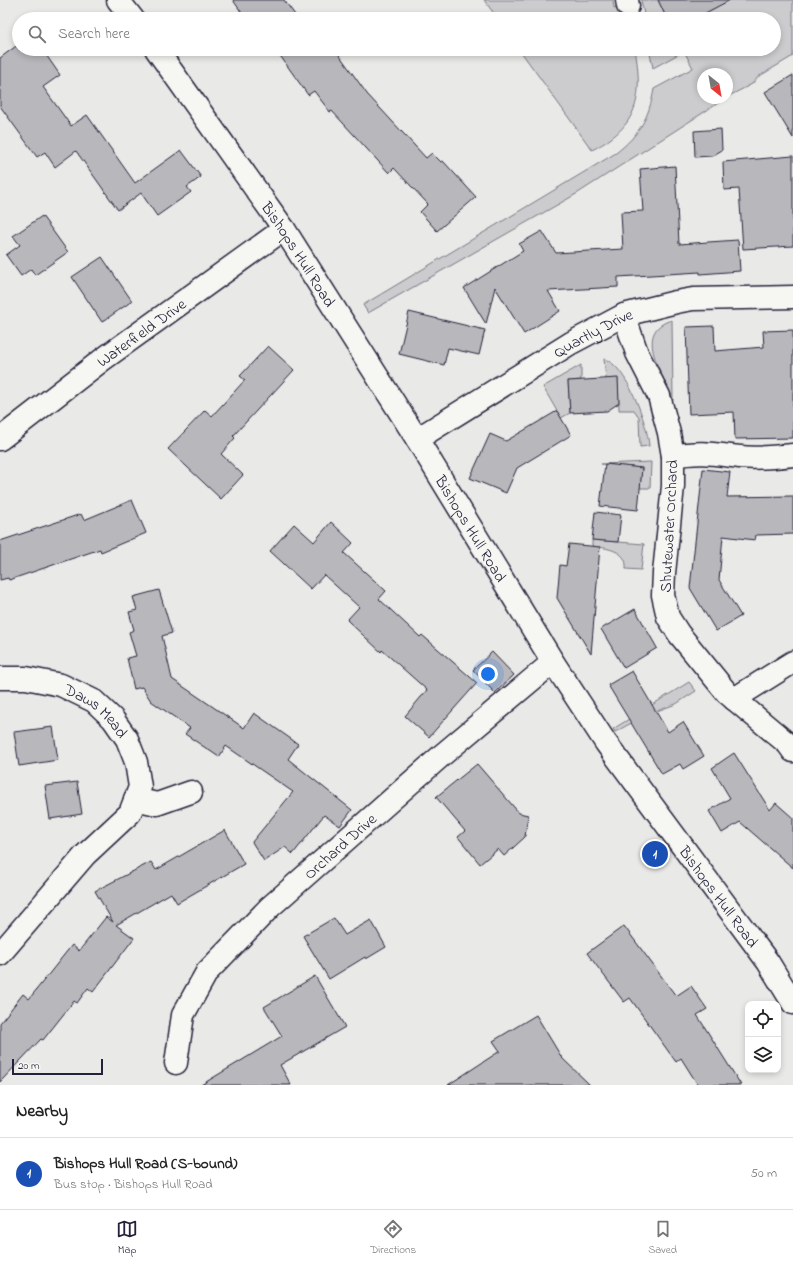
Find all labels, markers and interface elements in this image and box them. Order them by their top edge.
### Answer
search box [12,12,781,56]
icon: search [26,23,48,45]
text: Search here [58,23,130,45]
north arrow [697,68,733,104]
street label: Bishops Hull Road [254,197,340,312]
street label: Waterfield Drive [92,293,192,374]
street label: Quartly Drive [549,303,636,365]
street label: Shutewater Orchard [655,459,685,593]
street label: Bishops Hull Road [427,470,512,587]
your location [478,664,498,684]
street label: Daws Mead [59,678,133,744]
street label: Orchard Drive [299,808,383,886]
pin: 1 [642,839,668,869]
street label: Bishops Hull Road [671,841,763,953]
map controls [745,1001,781,1073]
button: locate [745,1001,781,1037]
button: layers [745,1037,781,1073]
scale bar [12,1057,103,1076]
text: 20 m [18,1058,40,1074]
text: Nearby [16,1099,68,1124]
text: Bishops Hull Road (S-bound) [54,1153,237,1175]
text: 1 [27,1164,31,1183]
text: 50 m [751,1164,777,1183]
text: Bus stop · Bishops Hull Road [54,1175,213,1194]
tab: Map [116,1218,138,1258]
tab: Directions [370,1218,416,1258]
tab: Saved [648,1218,677,1258]

